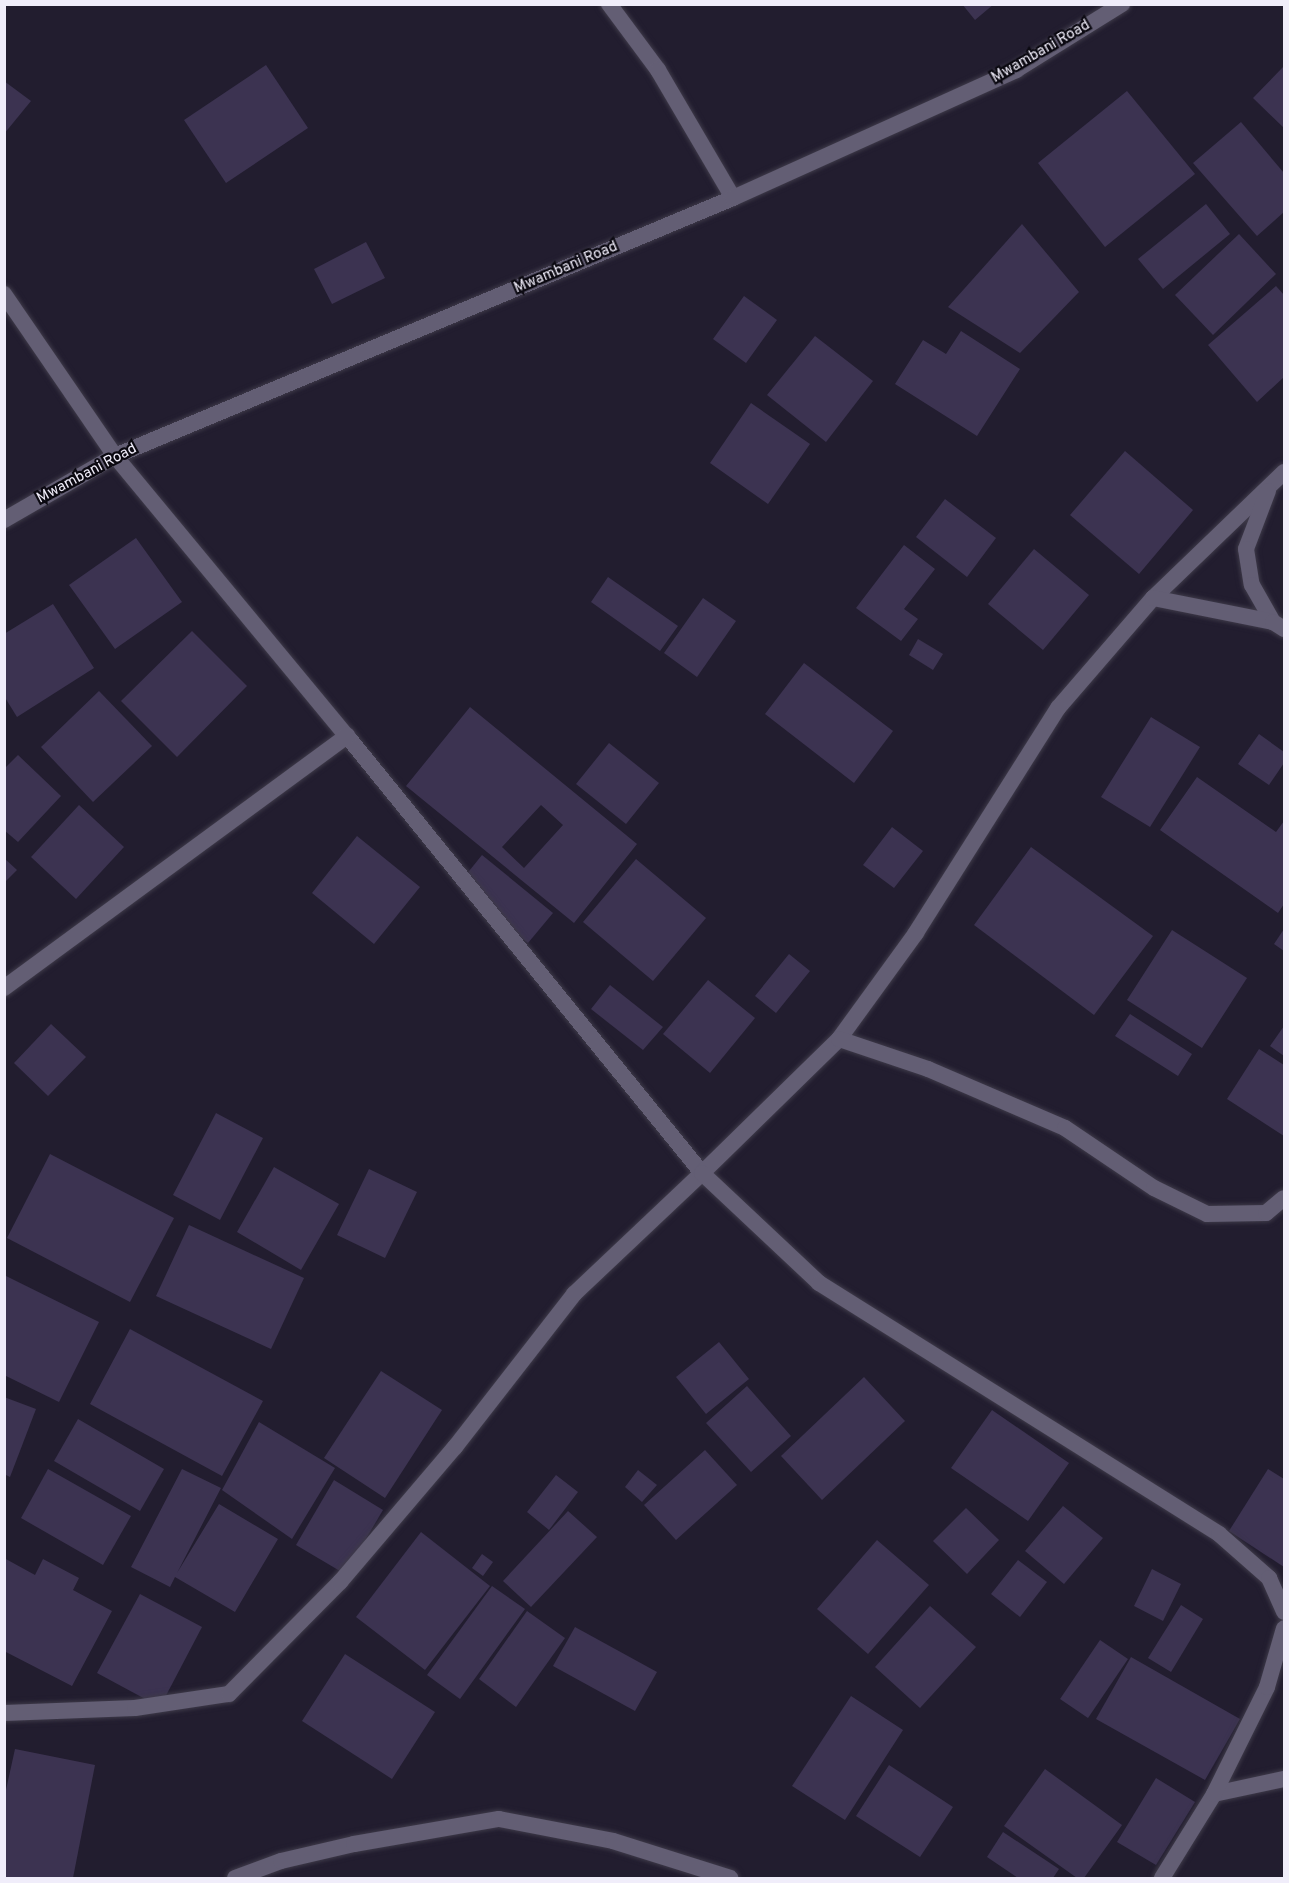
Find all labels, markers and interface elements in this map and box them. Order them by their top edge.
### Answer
street label: Mwambani Road [989,17,1093,87]
street label: Mwambani Road [512,238,620,298]
street label: Mwambani Road [34,440,140,508]

